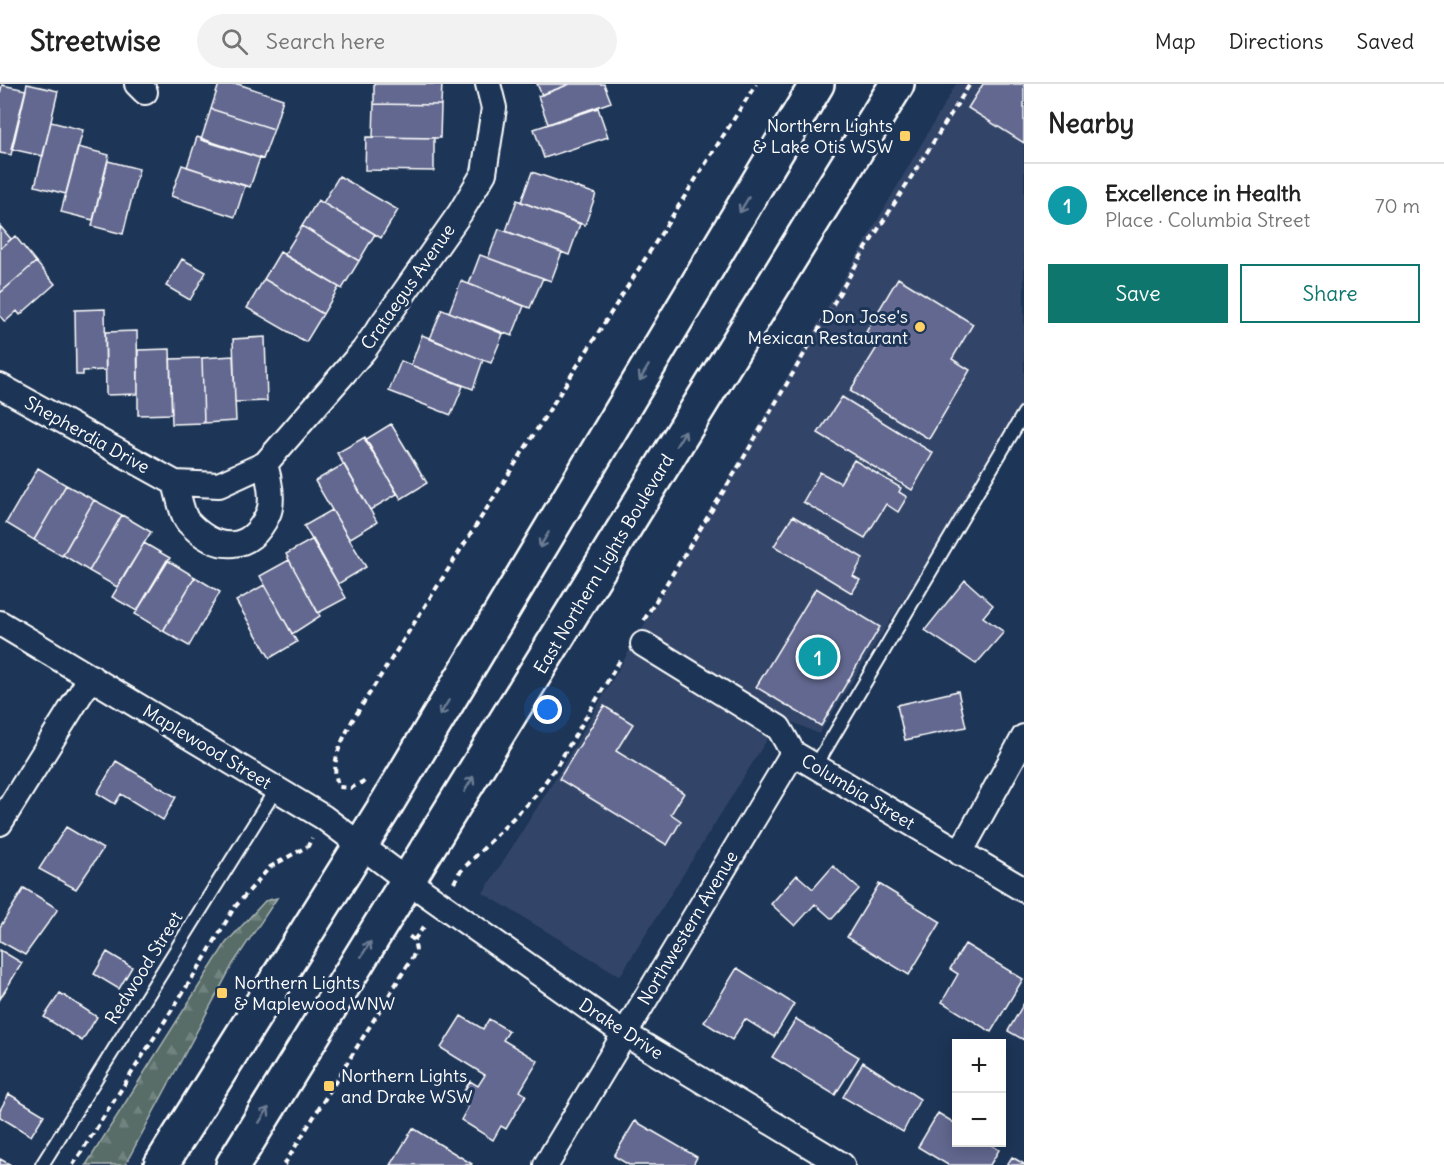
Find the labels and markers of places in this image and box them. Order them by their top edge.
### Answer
place label: Northern Lights & Lake Otis WSW [753,114,893,158]
marker: Northern Lights & Lake Otis WSW [898,129,912,143]
place label: Don Jose's Mexican Restaurant [747,305,908,349]
marker: Don Jose's Mexican Restaurant [913,320,927,334]
pin: 1 [798,634,838,680]
place label: Northern Lights & Maplewood WNW [234,971,395,1015]
marker: Northern Lights & Maplewood WNW [215,986,229,1000]
place label: Northern Lights and Drake WSW [341,1064,473,1108]
marker: Northern Lights and Drake WSW [322,1079,336,1093]

